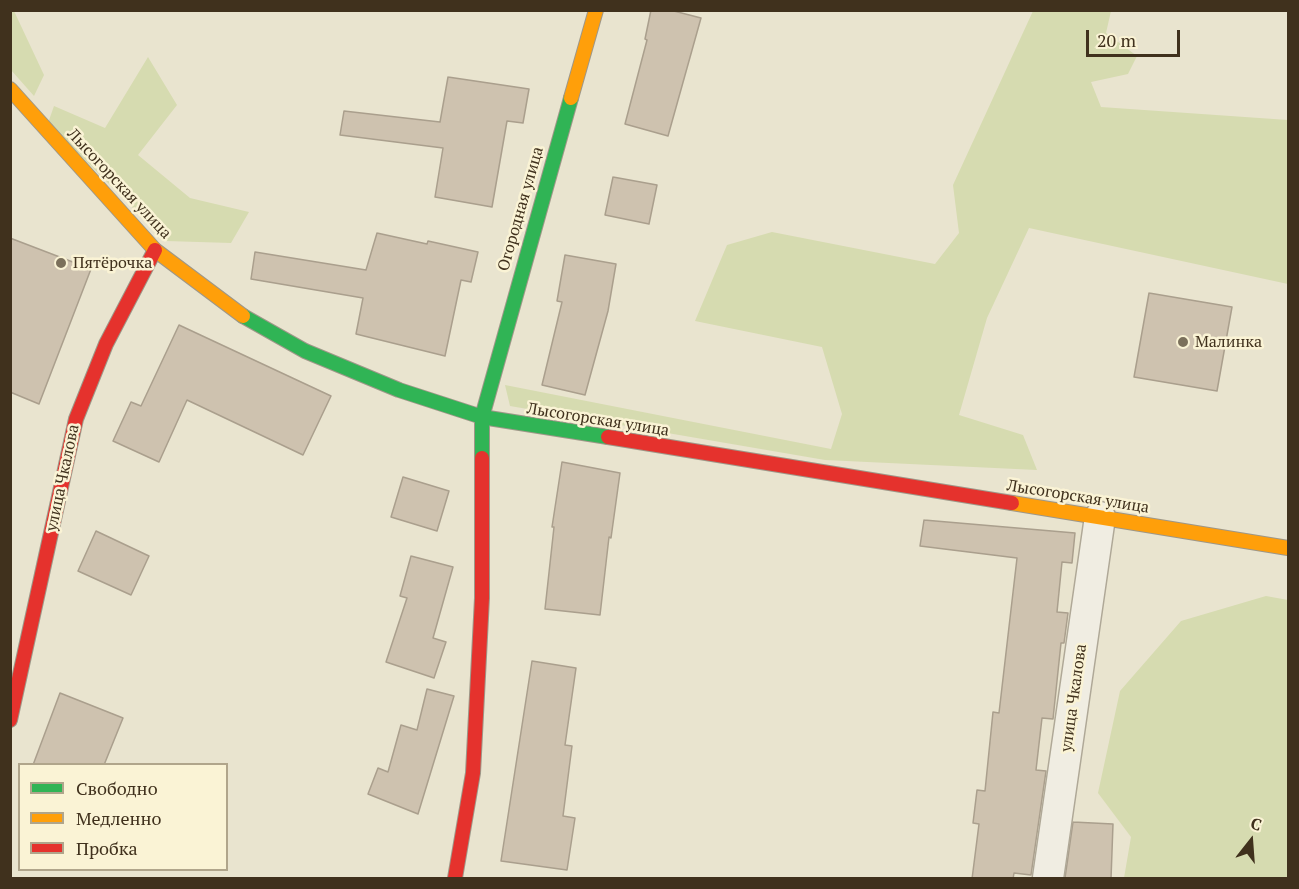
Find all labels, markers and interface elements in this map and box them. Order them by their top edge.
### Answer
scale bar [1089,18,1184,56]
text: 20 m [1097,28,1136,52]
street label: Лысогорская улица [63,125,175,243]
street label: Огородная улица [494,145,548,273]
place label: Пятёрочка [73,253,152,273]
marker: Пятёрочка [54,256,68,270]
place label: Малинка [1195,332,1262,352]
marker: Малинка [1176,335,1190,349]
street label: Лысогорская улица [525,399,671,441]
street label: улица Чкалова [42,423,84,533]
street label: Лысогорская улица [1005,476,1151,518]
street label: улица Чкалова [1057,643,1091,753]
legend [18,763,228,871]
text: Свободно [76,776,158,800]
text: Медленно [76,806,162,830]
north arrow [1221,811,1281,871]
text: С [1248,812,1264,836]
text: Пробка [76,836,138,860]

